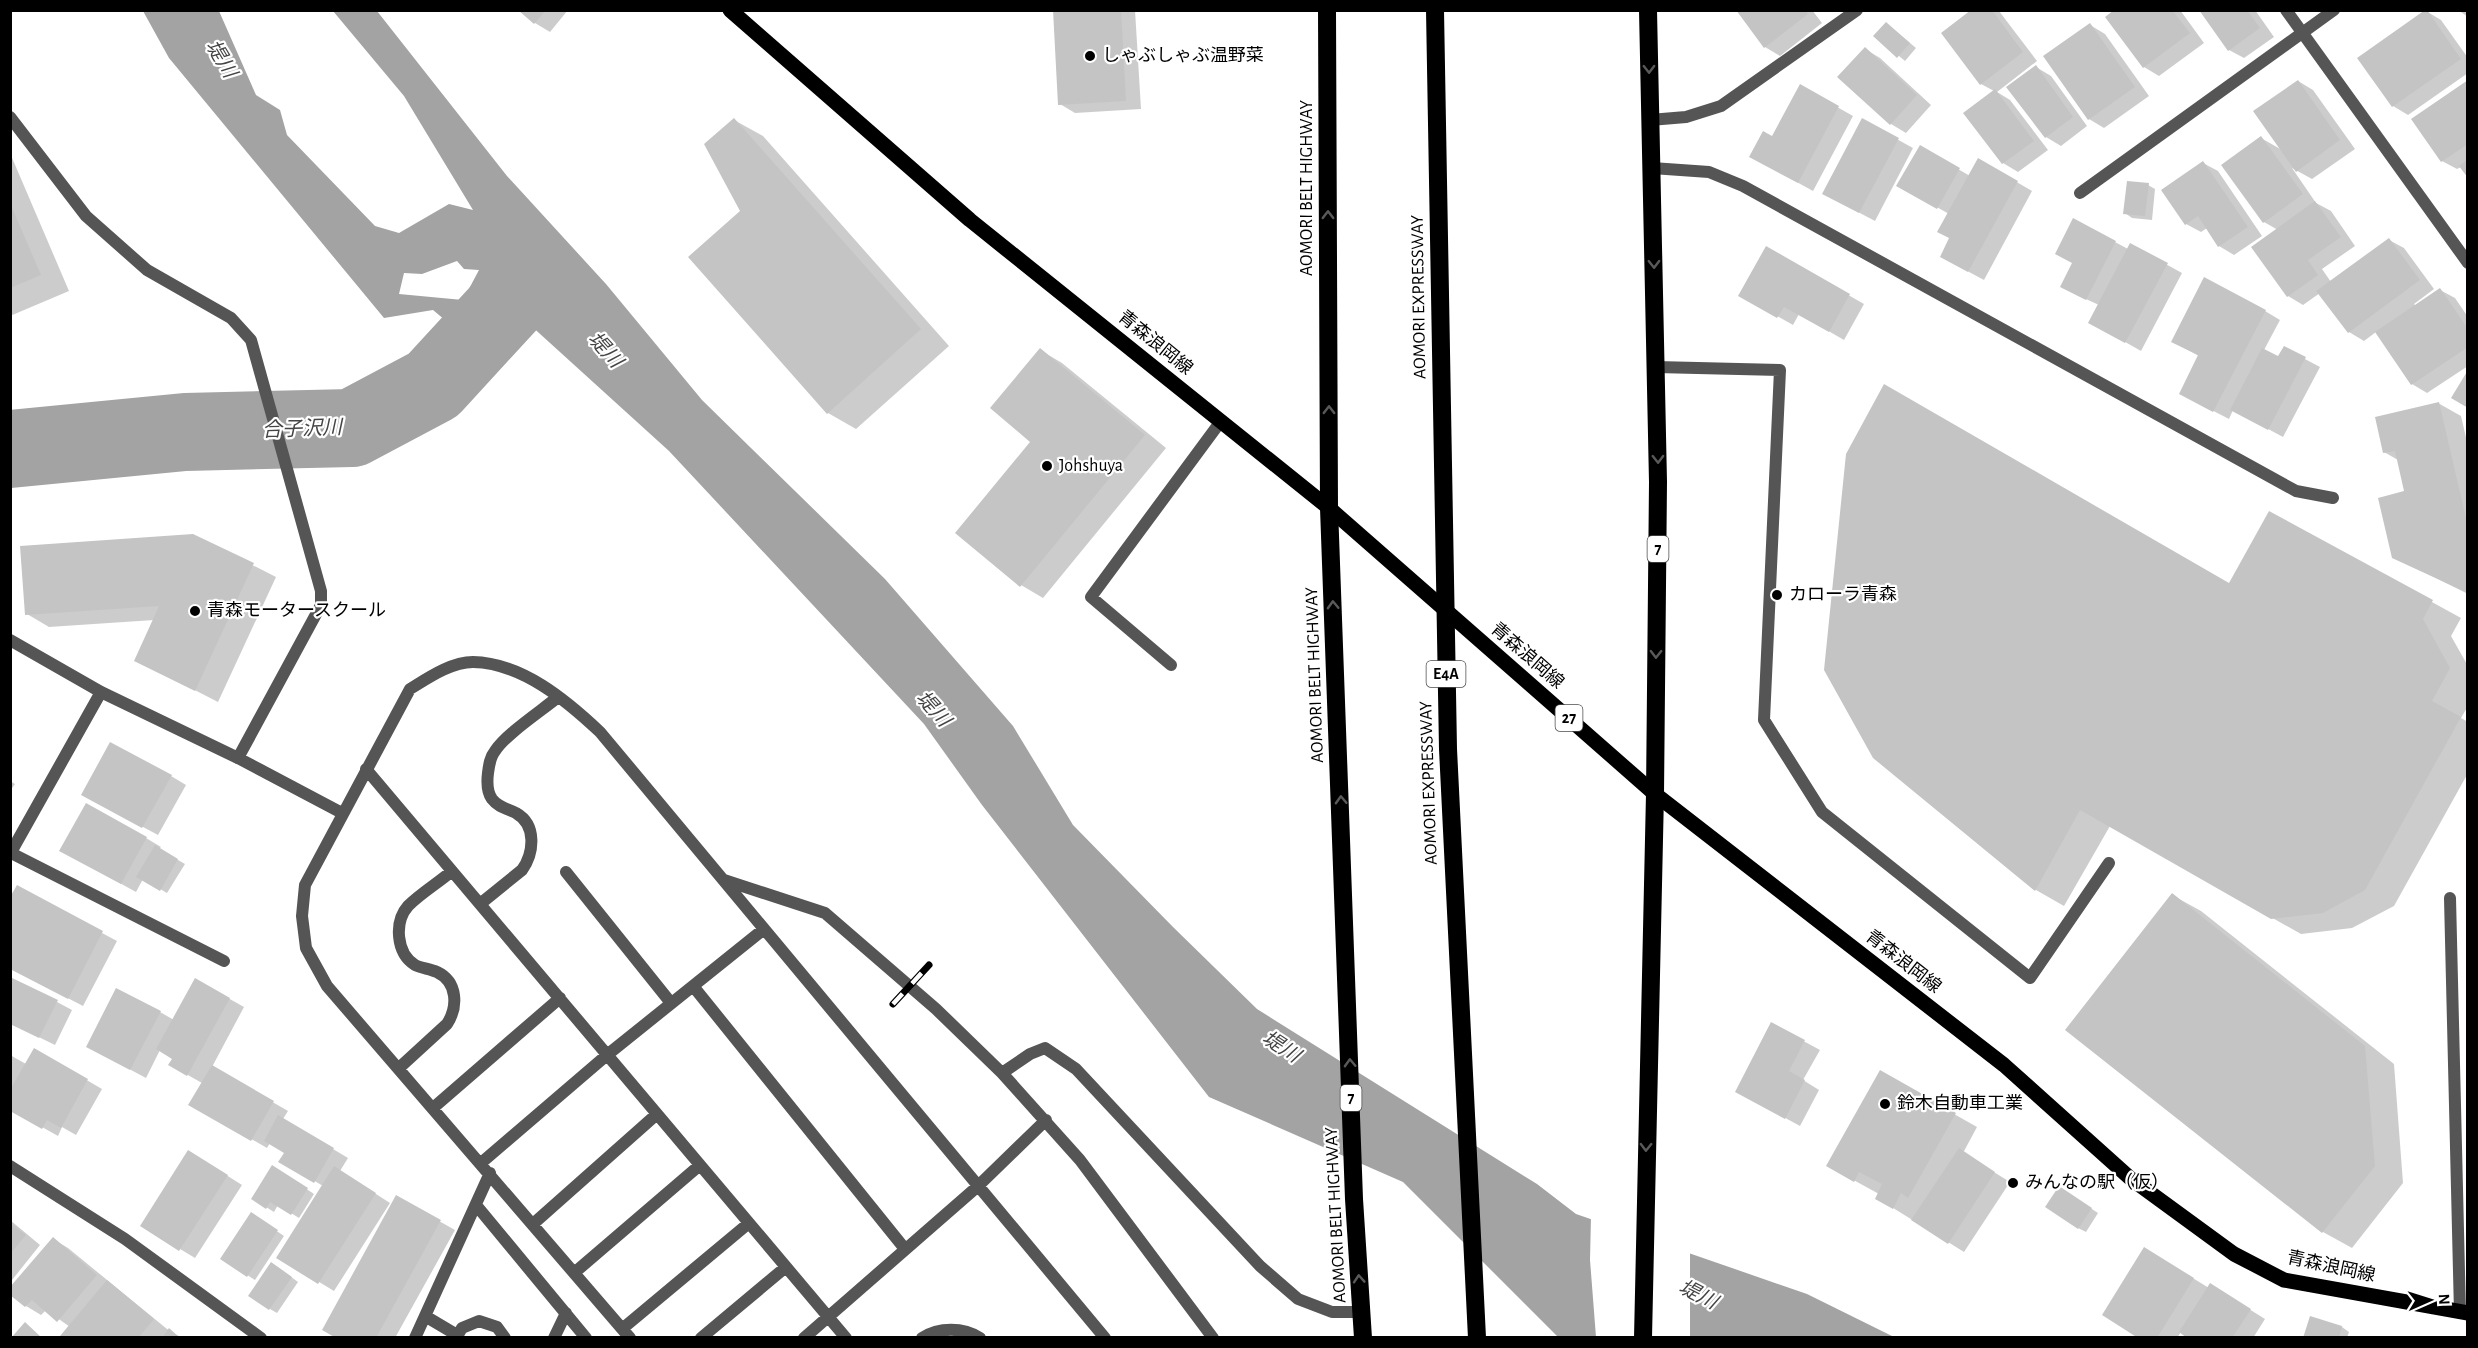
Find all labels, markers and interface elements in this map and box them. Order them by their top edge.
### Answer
water label: 堤川 [202,36,242,83]
place label: しゃぶしゃぶ温野菜 [1102,46,1264,65]
marker: しゃぶしゃぶ温野菜 [1083,49,1097,63]
one-way arrow [1643,64,1655,73]
street label: AOMORI BELT HIGHWAY [1298,99,1316,276]
one-way arrow [1322,210,1334,219]
street label: AOMORI EXPRESSWAY [1409,214,1429,379]
one-way arrow [1648,259,1660,268]
street label: 青森浪岡線 [1114,306,1197,378]
water label: 堤川 [584,328,628,373]
one-way arrow [1322,405,1335,414]
water label: 合子沢川 [262,417,344,440]
one-way arrow [1652,454,1664,463]
place label: Johshuya [1059,457,1123,475]
marker: Johshuya [1040,459,1054,473]
road number: 7 [1648,536,1668,562]
place label: カローラ青森 [1789,585,1897,604]
street label: AOMORI BELT HIGHWAY [1303,586,1327,763]
marker: カローラ青森 [1770,588,1784,602]
one-way arrow [1326,600,1339,609]
place label: 青森モータースクール [207,601,386,620]
marker: 青森モータースクール [188,604,202,618]
street label: 青森浪岡線 [1487,618,1568,692]
one-way arrow [1650,649,1663,658]
road number: E4A [1426,661,1466,687]
water label: 堤川 [912,687,956,732]
street label: AOMORI EXPRESSWAY [1417,700,1441,865]
road number: 27 [1556,705,1582,731]
one-way arrow [1334,795,1347,804]
street label: 青森浪岡線 [1862,926,1945,997]
water label: 堤川 [1259,1027,1305,1067]
one-way arrow [1343,1059,1356,1068]
road number: 7 [1340,1085,1362,1111]
place label: 鈴木自動車工業 [1897,1093,2023,1113]
marker: 鈴木自動車工業 [1878,1097,1892,1111]
street label: AOMORI BELT HIGHWAY [1322,1126,1350,1303]
one-way arrow [1640,1142,1652,1151]
place label: みんなの駅（仮） [2025,1172,2169,1192]
marker: みんなの駅（仮） [2006,1176,2020,1190]
street label: 青森浪岡線 [2285,1247,2377,1285]
north arrow [2400,1270,2460,1330]
one-way arrow [1353,1275,1366,1284]
water label: 堤川 [1676,1276,1723,1314]
text: N [2436,1293,2452,1305]

